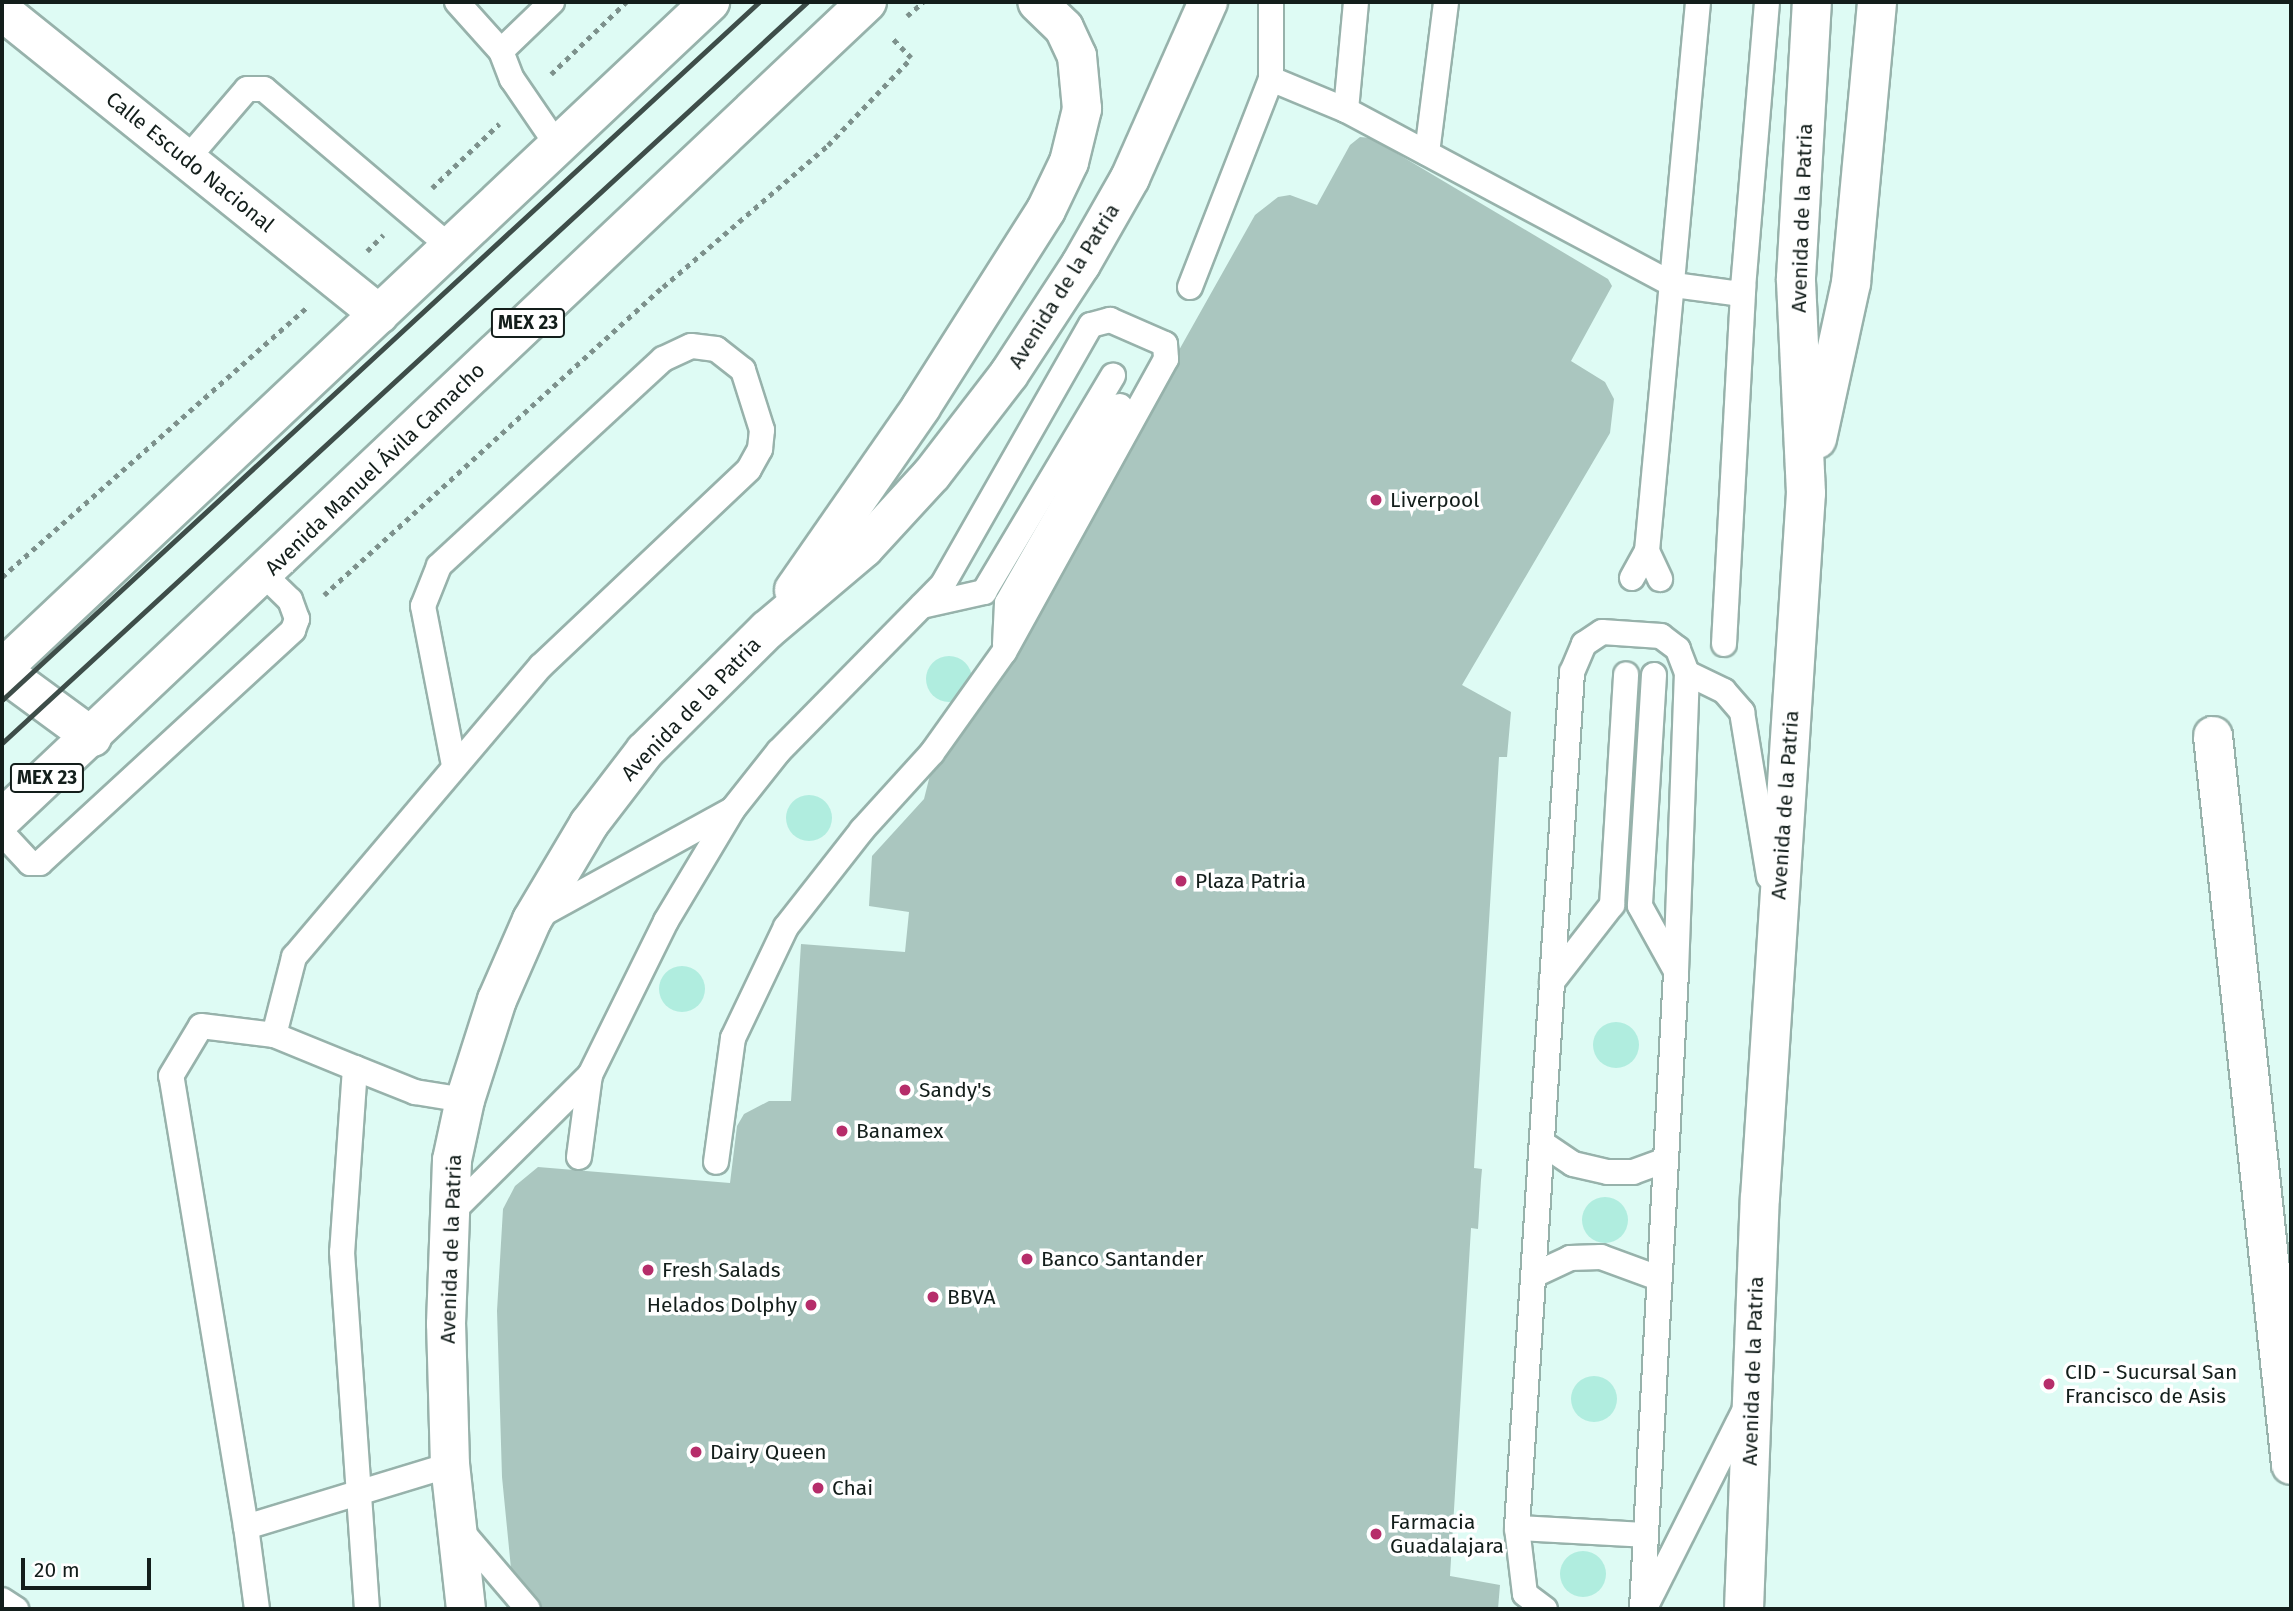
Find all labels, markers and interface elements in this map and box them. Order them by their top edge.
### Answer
street label: Calle Escudo Nacional [101,86,279,238]
street label: Avenida de la Patria [1786,123,1818,313]
street label: Avenida de la Patria [1003,199,1125,373]
road number: MEX 23 [490,308,566,338]
street label: Avenida Manuel Ávila Camacho [260,357,490,581]
place label: Liverpool [1390,487,1479,513]
marker: Liverpool [1368,492,1384,508]
street label: Avenida de la Patria [616,632,766,786]
street label: Avenida de la Patria [1766,710,1804,900]
road number: MEX 23 [8,762,86,793]
place label: Plaza Patria [1195,868,1306,894]
marker: Plaza Patria [1173,873,1189,889]
place label: Sandy's [919,1077,991,1103]
marker: Sandy's [897,1082,913,1098]
place label: Banamex [856,1118,943,1144]
marker: Banamex [834,1123,850,1139]
street label: Avenida de la Patria [435,1154,467,1344]
place label: Banco Santander [1041,1246,1203,1272]
marker: Banco Santander [1019,1251,1035,1267]
place label: Fresh Salads [662,1257,781,1283]
marker: Fresh Salads [640,1262,656,1278]
street label: Avenida de la Patria [1737,1276,1769,1466]
place label: BBVA [947,1284,996,1310]
marker: BBVA [925,1289,941,1305]
place label: Helados Dolphy [647,1292,797,1318]
marker: Helados Dolphy [803,1297,819,1313]
place label: CID - Sucursal San Francisco de Asis [2065,1359,2237,1409]
marker: CID - Sucursal San Francisco de Asis [2039,1374,2059,1394]
place label: Dairy Queen [710,1439,827,1465]
marker: Dairy Queen [688,1444,704,1460]
place label: Chai [832,1475,873,1501]
marker: Chai [810,1480,826,1496]
place label: Farmacia Guadalajara [1390,1509,1504,1559]
marker: Farmacia Guadalajara [1368,1526,1384,1542]
scale bar [24,1544,154,1588]
text: 20 m [34,1557,80,1583]

